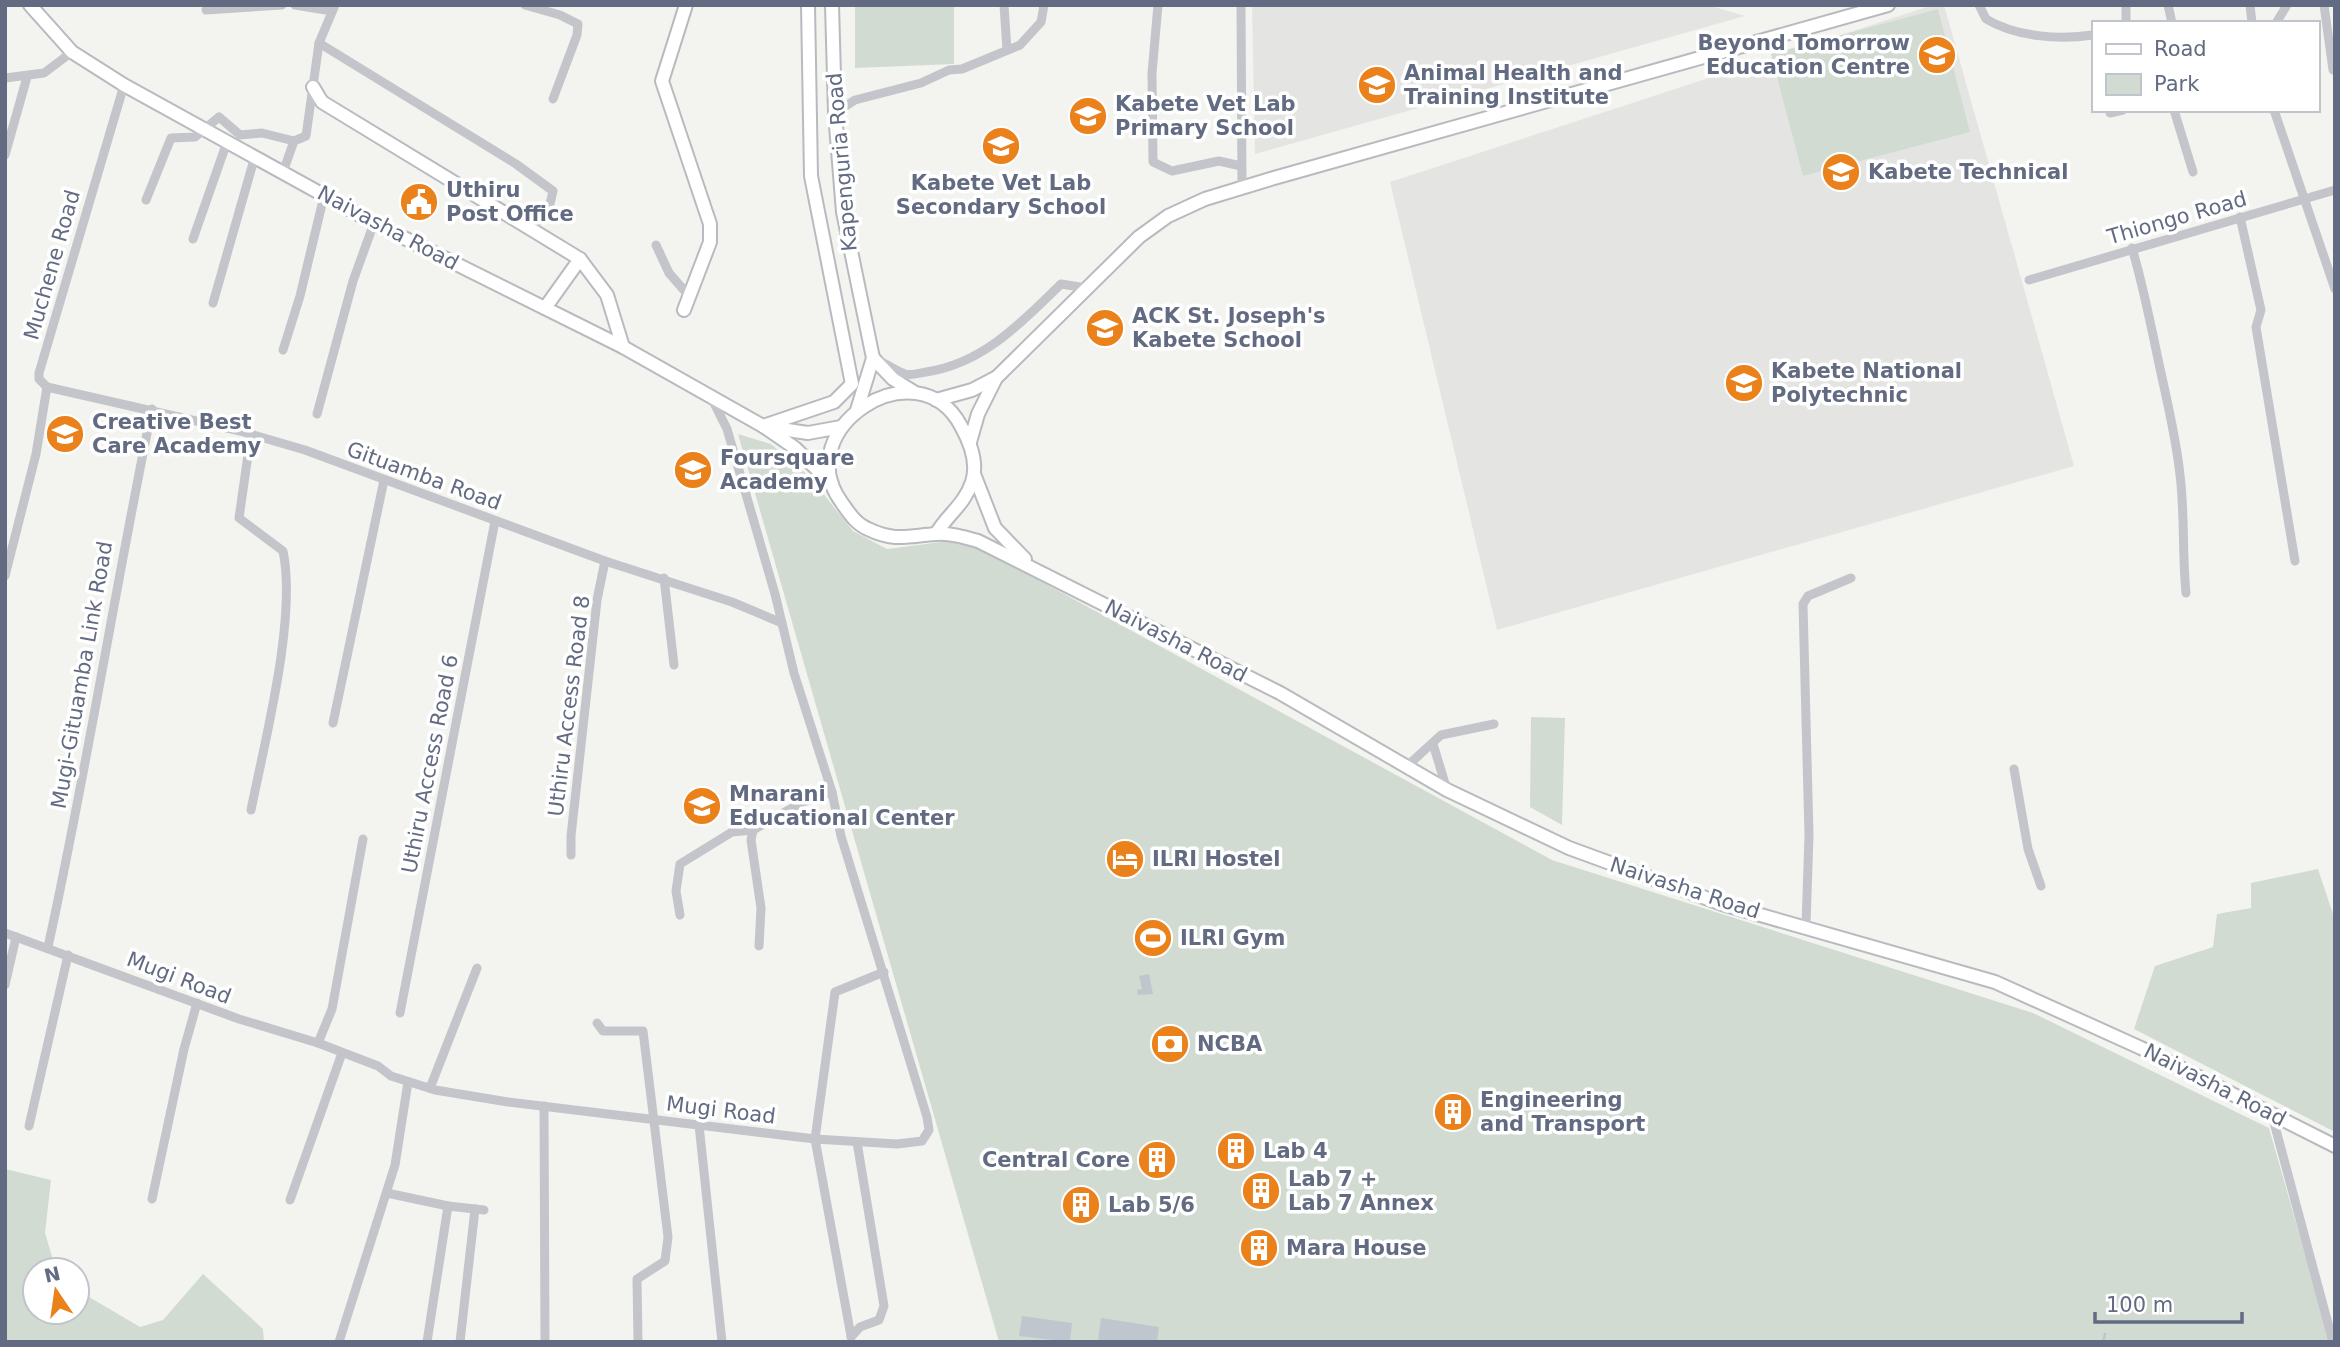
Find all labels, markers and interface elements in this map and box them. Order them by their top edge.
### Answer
legend [2092,21,2319,112]
place label: Beyond Tomorrow Education Centre [1698,31,1910,79]
school or university icon: Beyond Tomorrow Education Centre [1916,34,1958,76]
text: Road [2154,37,2207,61]
place label: Animal Health and Training Institute [1404,61,1623,109]
school or university icon: Animal Health and Training Institute [1356,64,1398,106]
street label: Kapenguria Road [822,72,862,252]
text: Park [2154,72,2200,96]
place label: Kabete Vet Lab Primary School [1115,92,1296,140]
school or university icon: Kabete Vet Lab Primary School [1067,95,1109,137]
school or university icon: Kabete Vet Lab Secondary School [980,125,1022,167]
school or university icon: Kabete Technical [1820,151,1862,193]
place label: Kabete Technical [1868,160,2068,184]
place label: Kabete Vet Lab Secondary School [896,171,1106,219]
place label: Uthiru Post Office [446,178,574,226]
street label: Naivasha Road [313,181,463,275]
public building icon: Uthiru Post Office [398,181,440,223]
street label: Muchene Road [19,187,85,343]
street label: Thiongo Road [2104,187,2249,250]
place label: ACK St. Joseph's Kabete School [1132,304,1326,352]
school or university icon: ACK St. Joseph's Kabete School [1084,307,1126,349]
place label: Kabete National Polytechnic [1771,359,1962,407]
school or university icon: Kabete National Polytechnic [1723,362,1765,404]
place label: Creative Best Care Academy [92,410,262,458]
school or university icon: Creative Best Care Academy [44,413,86,455]
street label: Gituamba Road [344,437,504,515]
place label: Foursquare Academy [720,446,854,494]
school or university icon: Foursquare Academy [672,449,714,491]
street label: Mugi-Gituamba Link Road [47,539,117,811]
street label: Uthiru Access Road 8 [544,594,594,818]
street label: Naivasha Road [1101,595,1251,687]
street label: Uthiru Access Road 6 [397,652,463,876]
place label: Mnarani Educational Center [729,782,955,830]
school or university icon: Mnarani Educational Center [681,785,723,827]
hotel icon: ILRI Hostel [1104,838,1146,880]
place label: ILRI Hostel [1152,847,1280,871]
street label: Naivasha Road [1607,852,1763,924]
sports icon: ILRI Gym [1132,917,1174,959]
place label: ILRI Gym [1180,926,1285,950]
street label: Mugi Road [123,947,235,1009]
bank icon: NCBA [1149,1023,1191,1065]
place label: NCBA [1197,1032,1263,1056]
street label: Naivasha Road [2140,1039,2290,1131]
place label: Engineering and Transport [1480,1088,1645,1136]
street label: Mugi Road [665,1091,777,1129]
building icon: Engineering and Transport [1432,1091,1474,1133]
building icon: Lab 4 [1215,1130,1257,1172]
building icon: Central Core [1136,1139,1178,1181]
place label: Lab 4 [1263,1139,1328,1163]
place label: Central Core [982,1148,1130,1172]
place label: Lab 7 + Lab 7 Annex [1288,1167,1434,1215]
building icon: Lab 7 + Lab 7 Annex [1240,1170,1282,1212]
building icon: Lab 5/6 [1060,1184,1102,1226]
place label: Lab 5/6 [1108,1193,1195,1217]
building icon: Mara House [1238,1227,1280,1269]
place label: Mara House [1286,1236,1427,1260]
north arrow [21,1256,91,1326]
text: N [42,1262,62,1287]
scale bar [2095,1280,2242,1324]
text: 100 m [2106,1293,2173,1317]

